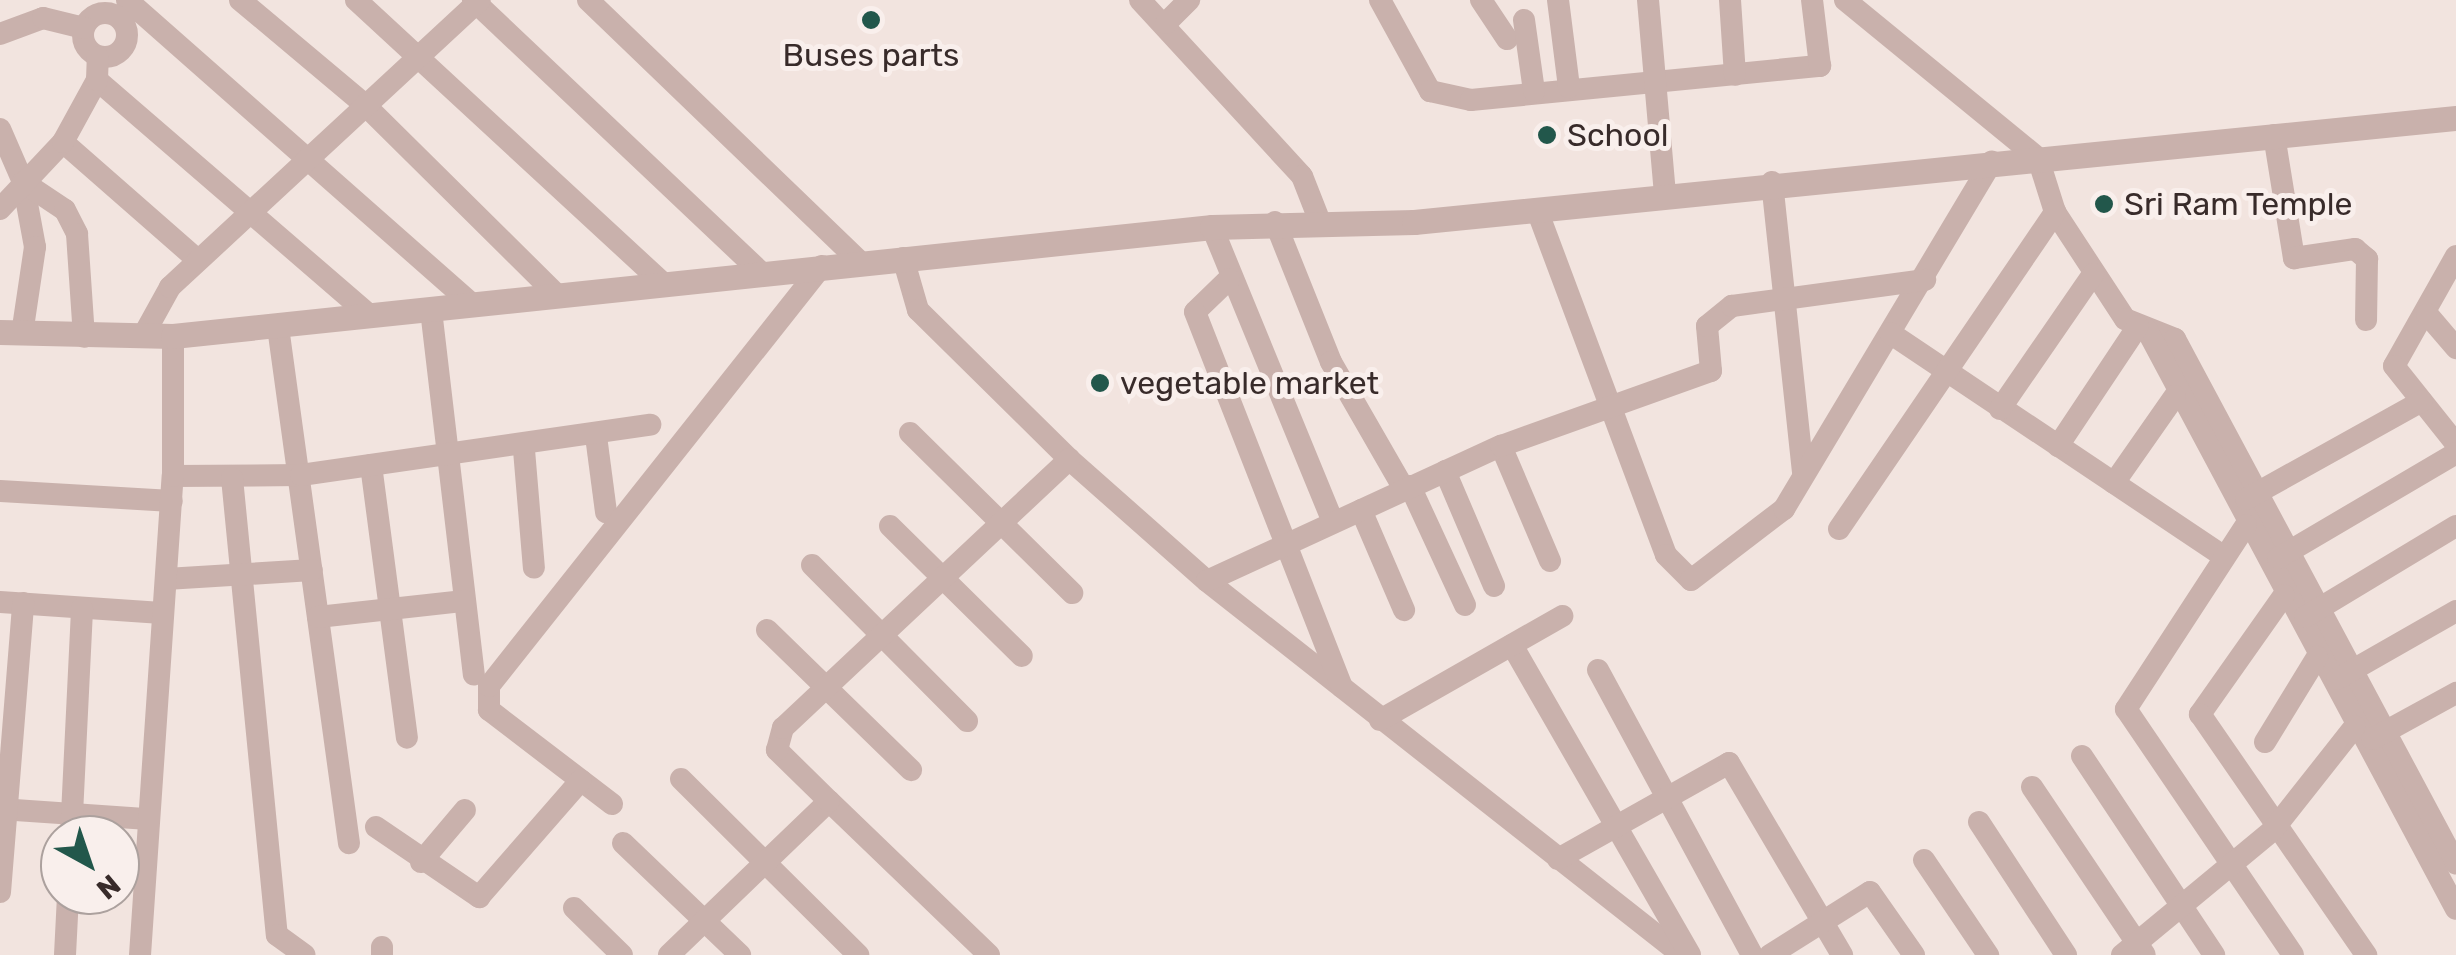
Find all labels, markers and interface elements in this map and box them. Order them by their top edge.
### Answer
marker: Buses parts [860,9,882,31]
place label: Buses parts [783,36,959,74]
place label: School [1567,116,1669,154]
marker: School [1536,124,1558,146]
place label: Sri Ram Temple [2124,185,2353,223]
marker: Sri Ram Temple [2093,193,2115,215]
place label: vegetable market [1120,364,1379,402]
marker: vegetable market [1089,372,1111,394]
north arrow [40,815,140,915]
text: N [90,868,127,906]

